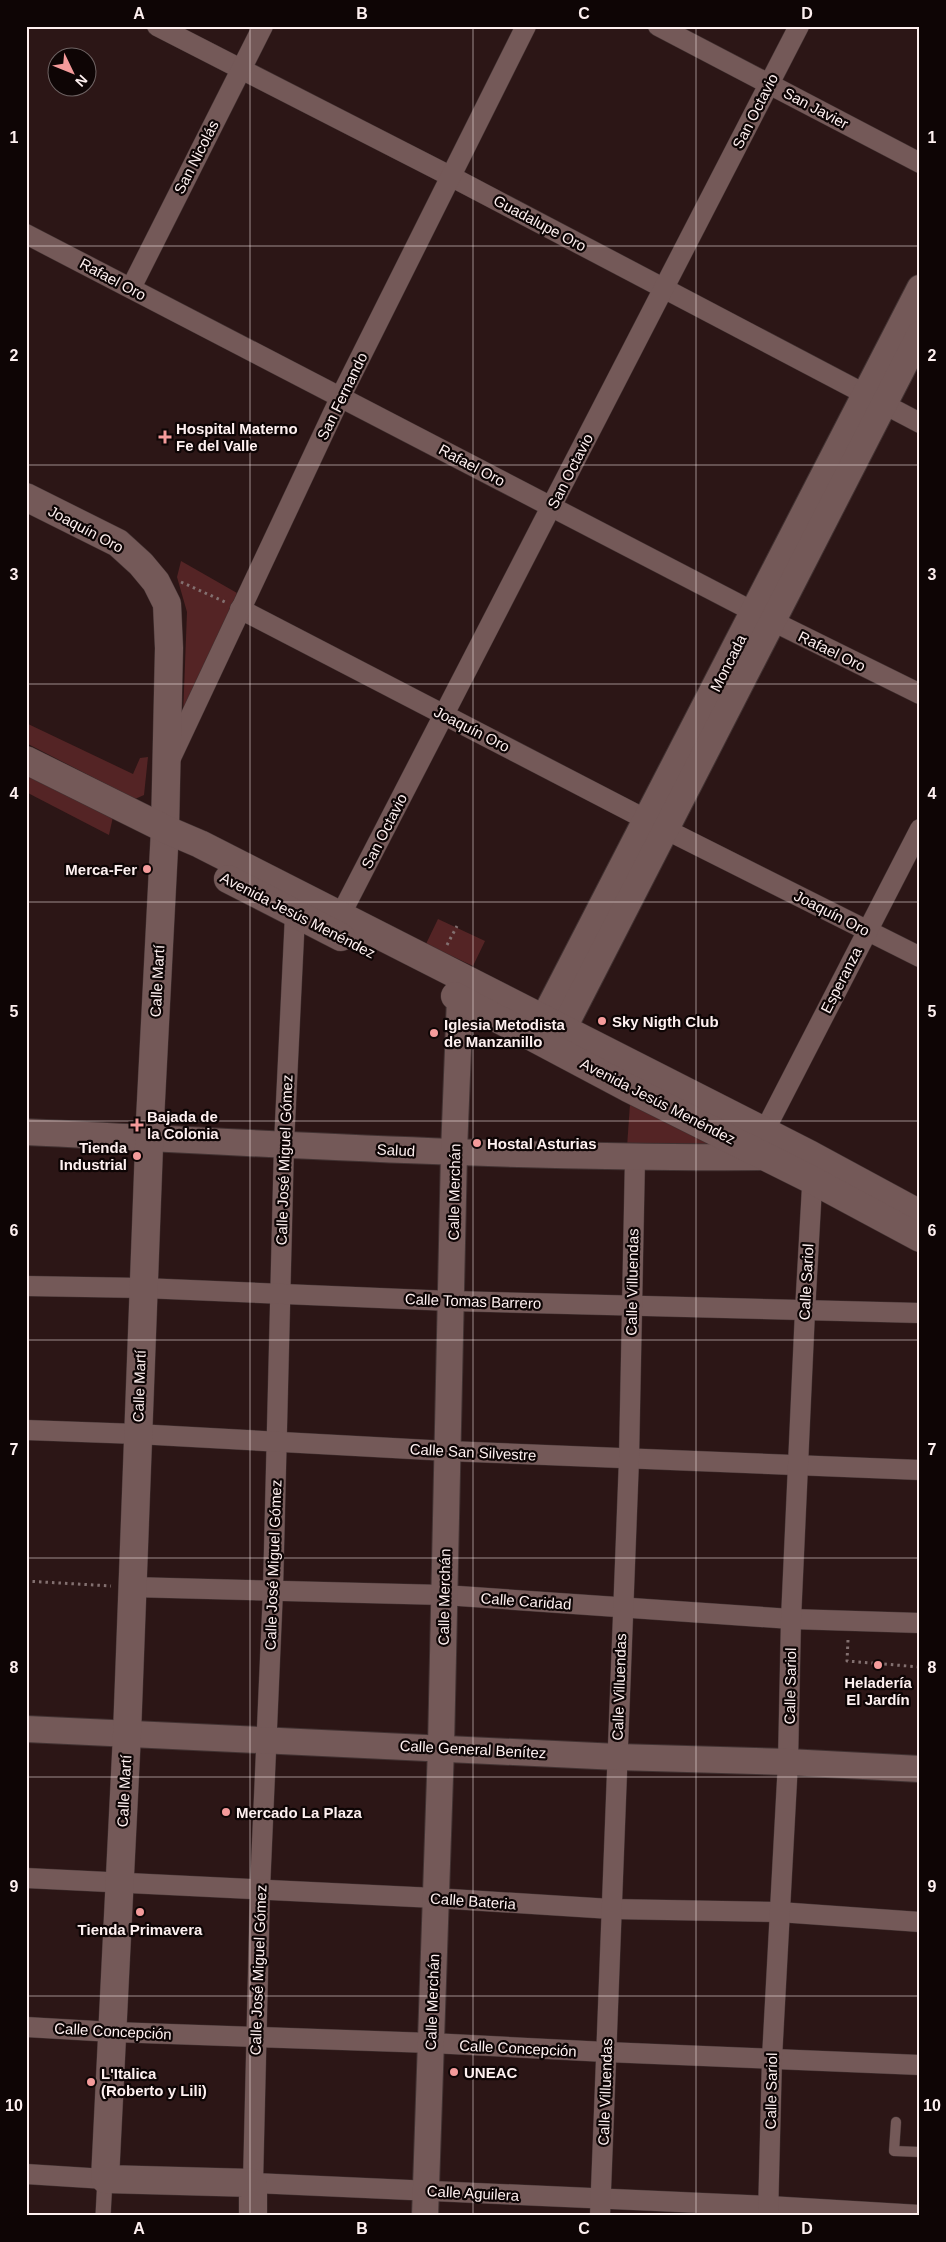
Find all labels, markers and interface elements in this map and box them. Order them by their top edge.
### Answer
text: A [133,5,145,22]
text: B [356,5,368,22]
text: C [578,5,590,22]
text: D [801,5,813,22]
north arrow [48,48,98,98]
street label: San Octavio [729,71,781,151]
text: N [72,72,91,90]
street label: San Javier [781,84,851,132]
street label: San Nicolás [170,117,222,197]
text: 1 [10,129,19,146]
text: 1 [928,129,937,146]
street label: Guadalupe Oro [491,191,589,255]
street label: Rafael Oro [77,254,149,304]
text: 2 [10,347,19,364]
text: 2 [928,347,937,364]
street label: San Fernando [314,350,370,442]
place label: Hospital Materno Fe del Valle [176,420,298,454]
marker: Hospital Materno Fe del Valle [158,430,172,444]
street label: San Octavio [544,431,596,511]
street label: Rafael Oro [436,440,508,490]
street label: Joaquín Oro [46,502,126,556]
text: 3 [10,566,19,583]
text: 3 [928,566,937,583]
street label: Rafael Oro [796,627,868,675]
street label: Moncada [706,631,750,694]
street label: Joaquín Oro [431,703,513,755]
text: 4 [10,785,19,802]
text: 4 [928,785,937,802]
street label: San Octavio [358,791,410,871]
place label: Merca-Fer [65,861,137,878]
marker: Merca-Fer [141,863,153,875]
street label: Avenida Jesús Menéndez [218,868,378,962]
street label: Joaquín Oro [791,887,873,939]
street label: Calle Martí [147,944,167,1018]
street label: Esperanza [817,944,865,1016]
text: 5 [10,1003,19,1020]
text: 5 [928,1003,937,1020]
place label: Sky Nigth Club [612,1013,719,1030]
marker: Sky Nigth Club [596,1015,608,1027]
place label: Iglesia Metodista de Manzanillo [444,1016,566,1050]
marker: Iglesia Metodista de Manzanillo [428,1027,440,1039]
street label: Avenida Jesús Menéndez [578,1054,738,1148]
street label: Calle José Miguel Gómez [273,1074,295,1246]
place label: Bajada de la Colonia [147,1108,219,1142]
marker: Bajada de la Colonia [131,1119,143,1131]
place label: Hostal Asturias [487,1135,596,1152]
marker: Hostal Asturias [471,1137,483,1149]
place label: Tienda Industrial [59,1139,128,1173]
street label: Salud [376,1141,416,1159]
street label: Calle Merchán [445,1143,463,1241]
marker: Tienda Industrial [131,1150,143,1162]
text: 6 [10,1222,19,1239]
text: 6 [928,1222,937,1239]
street label: Calle Villuendas [623,1228,641,1336]
street label: Calle Sariol [796,1243,816,1321]
street label: Calle Tomas Barrero [405,1290,541,1312]
street label: Calle Martí [129,1349,149,1423]
street label: Calle San Silvestre [409,1440,537,1464]
text: 7 [10,1441,19,1458]
text: 7 [928,1441,937,1458]
street label: Calle José Miguel Gómez [262,1479,284,1651]
street label: Calle Merchán [435,1548,453,1646]
street label: Calle Caridad [480,1589,572,1613]
street label: Calle Villuendas [609,1633,629,1741]
street label: Calle Sariol [781,1648,799,1724]
text: 8 [10,1659,19,1676]
marker: Heladería El Jardín [872,1659,884,1671]
text: 8 [928,1659,937,1676]
place label: Heladería El Jardín [844,1674,912,1708]
street label: Calle General Benítez [399,1737,547,1761]
street label: Calle Martí [114,1754,134,1828]
place label: Mercado La Plaza [236,1804,363,1821]
marker: Mercado La Plaza [220,1806,232,1818]
text: 9 [10,1878,19,1895]
text: 9 [928,1878,937,1895]
street label: Calle José Miguel Gómez [247,1884,269,2056]
street label: Calle Bateria [430,1890,517,1913]
marker: Tienda Primavera [134,1906,146,1918]
place label: Tienda Primavera [78,1921,203,1938]
street label: Calle Merchán [422,1953,442,2051]
street label: Calle Concepción [54,2019,172,2043]
street label: Calle Concepción [459,2036,577,2060]
street label: Calle Villuendas [595,2038,615,2146]
street label: Calle Sariol [762,2053,780,2129]
place label: UNEAC [464,2064,518,2081]
place label: L'Italica (Roberto y Lili) [101,2065,207,2099]
marker: UNEAC [448,2066,460,2078]
marker: L'Italica (Roberto y Lili) [85,2076,97,2088]
text: 10 [5,2097,23,2114]
text: 10 [923,2097,941,2114]
street label: Calle Aguilera [426,2182,520,2204]
text: A [133,2220,145,2237]
text: B [356,2220,368,2237]
text: C [578,2220,590,2237]
text: D [801,2220,813,2237]

